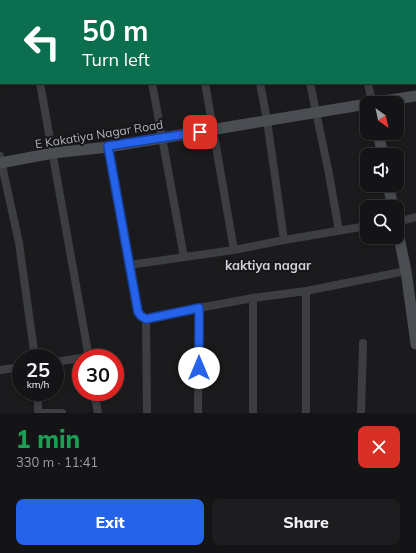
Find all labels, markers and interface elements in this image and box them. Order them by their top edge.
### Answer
text: 50 m [82,13,148,48]
icon: left [16,16,68,68]
text: Turn left [82,48,150,71]
north arrow [360,96,404,140]
map controls [360,96,404,244]
pin [183,115,217,149]
street label: E Kakatiya Nagar Road [34,116,164,152]
icon: arrive [189,121,211,143]
button: sound [360,148,404,192]
button: search [360,200,404,244]
district label: kaktiya nagar [225,257,312,274]
position arrow [178,347,220,389]
speed limit sign: 30 [72,349,124,401]
text: 25 [26,357,50,382]
text: km/h [27,378,49,391]
text: 1 min [16,424,80,454]
button: close [358,426,400,468]
text: 330 m · 11:41 [16,454,98,470]
button: Exit [16,499,204,545]
button: Share [212,499,400,545]

